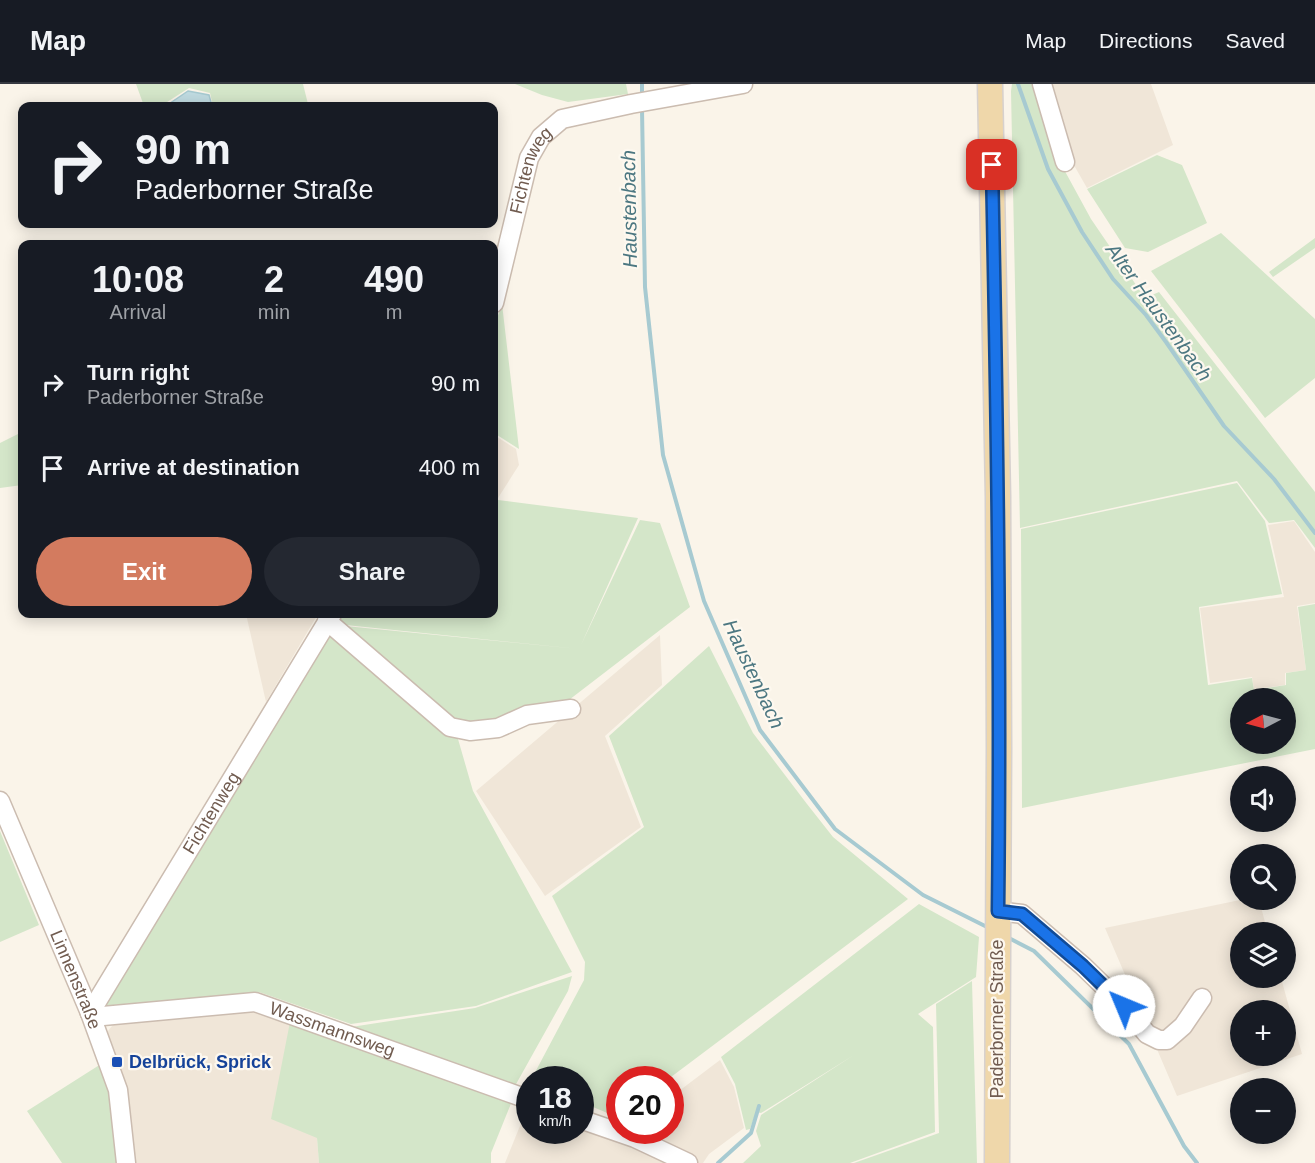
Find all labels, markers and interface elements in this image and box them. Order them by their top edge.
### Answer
text: Map [30,25,86,56]
text: Map [1025,29,1066,52]
text: Directions [1099,29,1192,52]
text: Saved [1225,29,1285,52]
street label: Fichtenweg [506,122,556,216]
icon: right [36,126,114,204]
text: 90 m [135,126,231,173]
pin [966,139,1017,190]
icon: arrive [975,148,1008,181]
water label: Haustenbach [617,150,641,268]
text: Paderborner Straße [135,175,374,205]
water label: Alter Haustenbach [1101,238,1216,385]
text: 10:08 [92,259,184,300]
text: 2 [264,259,284,300]
text: 490 [364,259,424,300]
text: Arrival [110,301,166,323]
text: min [258,301,290,323]
text: m [386,301,402,323]
text: Turn right [87,360,189,385]
icon: right [36,368,69,401]
text: 90 m [431,371,480,396]
text: Paderborner Straße [87,386,264,408]
icon: arrive [36,452,69,485]
text: Arrive at destination [87,455,300,480]
text: 400 m [419,455,480,480]
button: Exit [36,537,252,606]
button: Share [264,537,480,606]
water label: Haustenbach [719,616,789,732]
north arrow [1230,688,1296,754]
map controls [1230,688,1296,1144]
button: sound [1230,766,1296,832]
street label: Fichtenweg [179,768,244,857]
button: search [1230,844,1296,910]
button: layers [1230,922,1296,988]
street label: Linnenstraße [46,927,105,1032]
street label: Paderborner Straße [987,939,1007,1099]
position arrow [1092,974,1156,1038]
street label: Wassmannsweg [267,998,398,1061]
button: + [1230,1000,1296,1066]
place label: Delbrück, Sprick [129,1052,272,1072]
marker: Delbrück, Sprick [110,1055,124,1069]
speed limit sign: 20 [606,1066,684,1144]
button: − [1230,1078,1296,1144]
text: 18 [538,1081,572,1114]
text: km/h [539,1112,571,1129]

